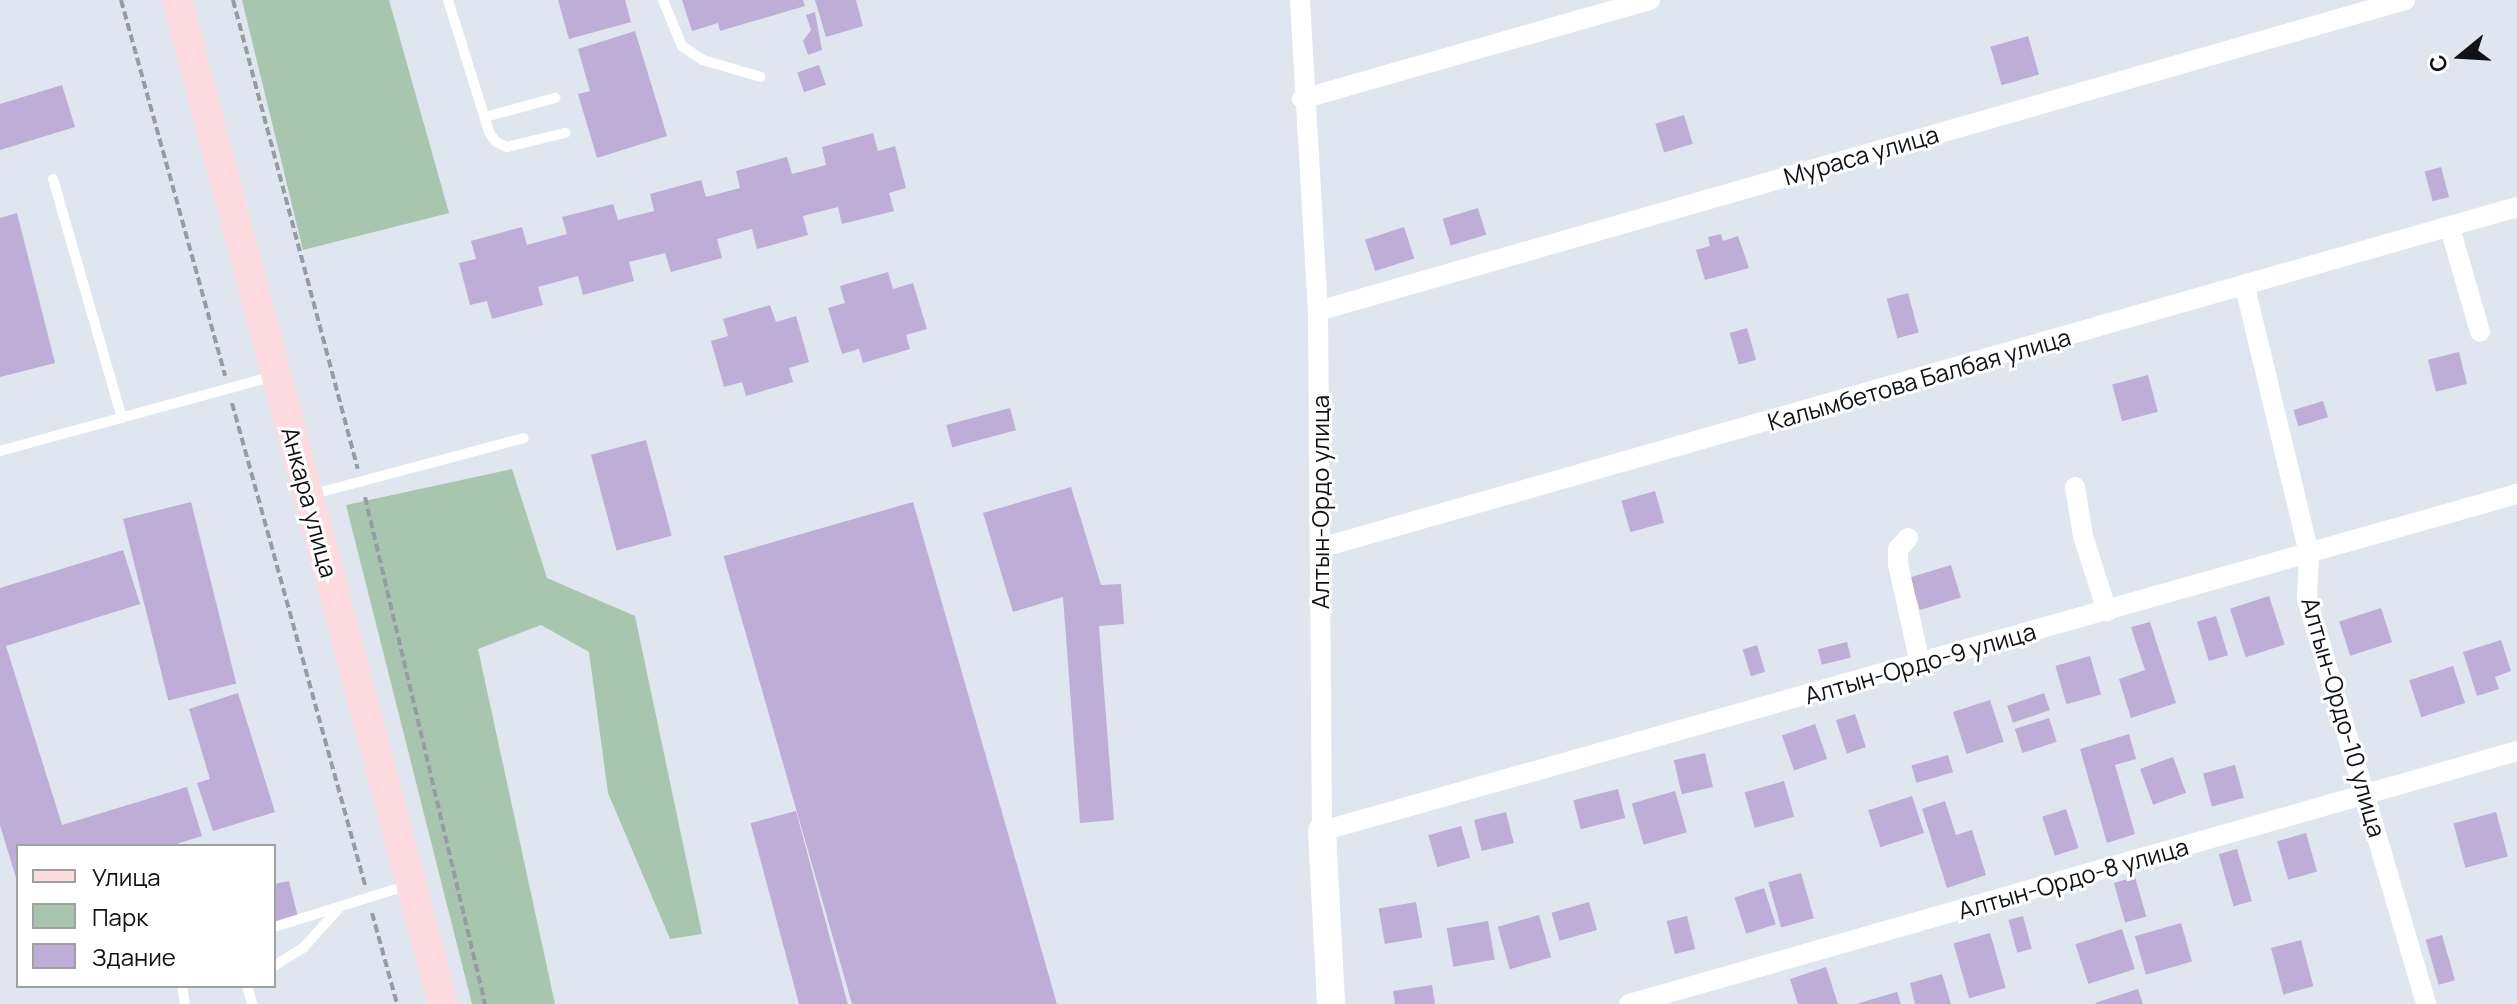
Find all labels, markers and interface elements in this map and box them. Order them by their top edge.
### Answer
north arrow [2421,16,2501,96]
text: С [2421,51,2455,76]
street label: Мураса улица [1780,119,1942,191]
street label: Калымбетова Балбая улица [1764,322,2074,436]
street label: Алтын-Ордо улица [1306,395,1334,609]
street label: Анкара улица [276,424,344,580]
street label: Алтын-Ордо-10 улица [2296,594,2392,840]
street label: Алтын-Ордо-9 улица [1801,616,2039,710]
street label: Алтын-Ордо-8 улица [1955,831,2191,925]
legend [16,844,276,988]
text: Улица [92,860,161,893]
text: Парк [92,900,148,933]
text: Здание [92,940,176,973]

